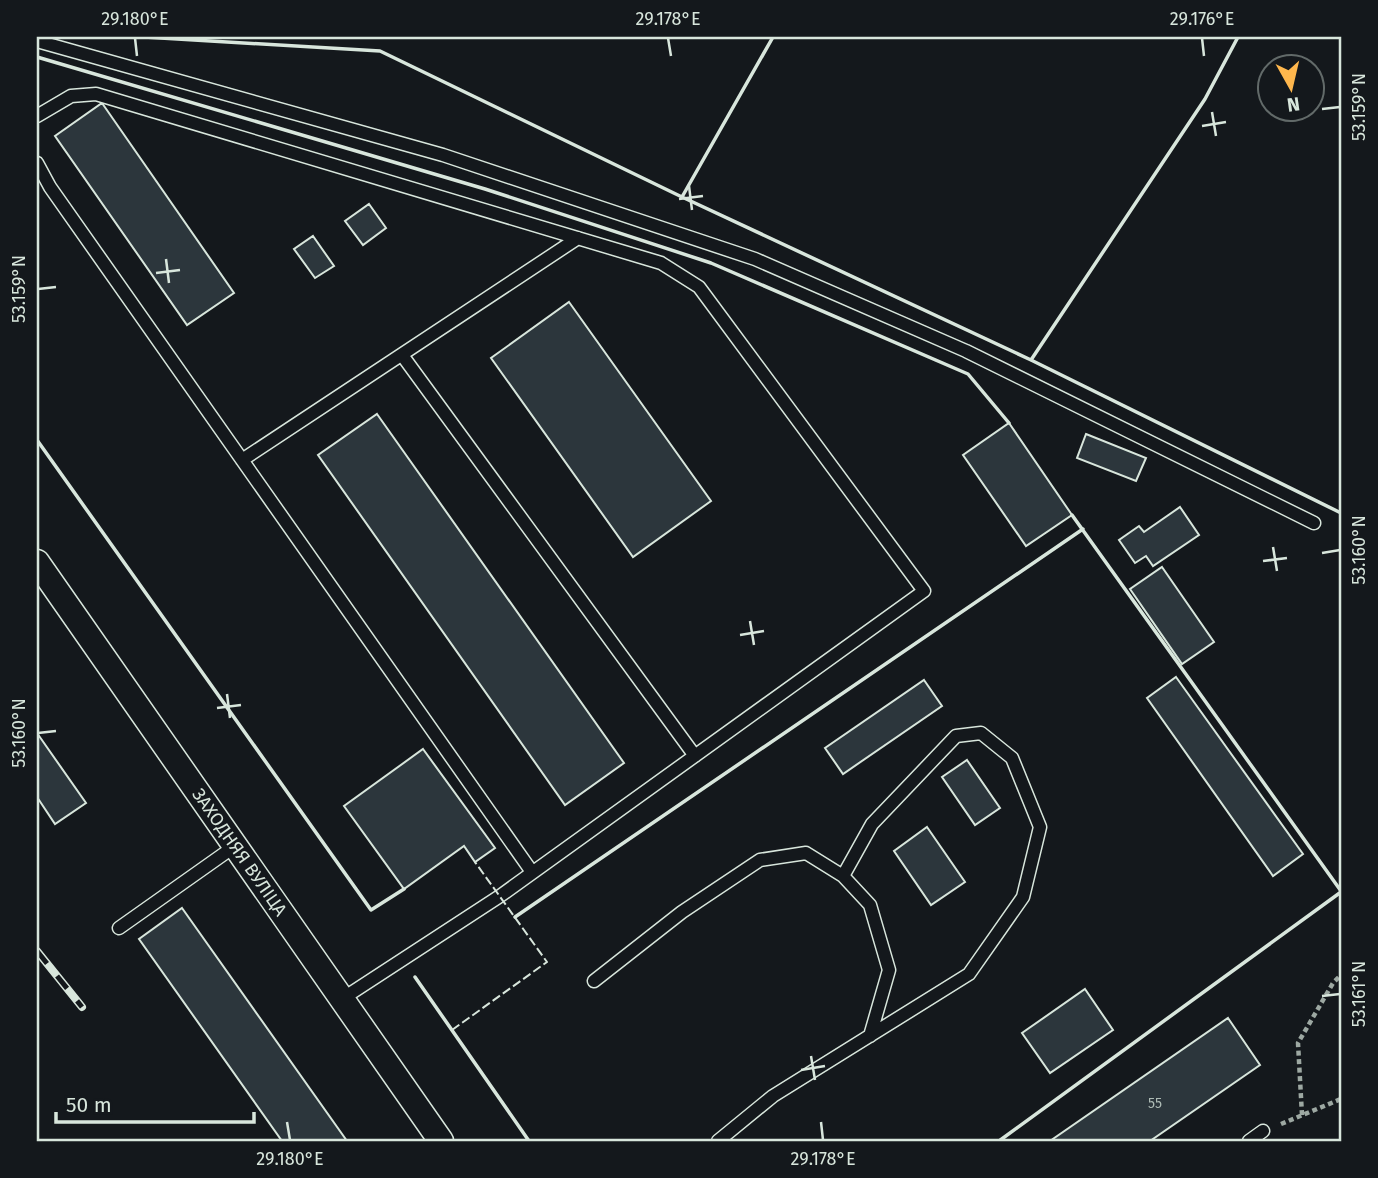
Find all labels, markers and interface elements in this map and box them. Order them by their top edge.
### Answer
text: 29.180°E [101,8,169,30]
text: 29.178°E [635,8,701,30]
text: 29.176°E [1170,8,1234,30]
north arrow [1256,52,1326,122]
text: 53.159°N [1348,73,1370,141]
text: N [1285,92,1301,117]
text: 53.159°N [8,255,30,323]
text: 53.160°N [1348,515,1370,585]
text: 53.160°N [8,698,30,768]
street label: ЗАХОДНЯЯ ВУЛІЦА [187,784,292,921]
text: 53.161°N [1348,961,1370,1027]
scale bar [56,1080,254,1124]
text: 50 m [66,1092,112,1118]
house number: 55 [1148,1095,1162,1112]
text: 29.180°E [256,1148,324,1170]
text: 29.178°E [790,1148,856,1170]

